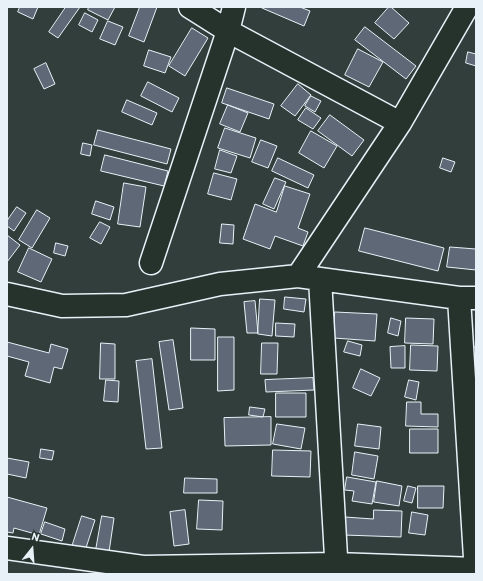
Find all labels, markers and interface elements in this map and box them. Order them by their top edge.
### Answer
north arrow [12,529,52,569]
text: N [30,530,41,544]

